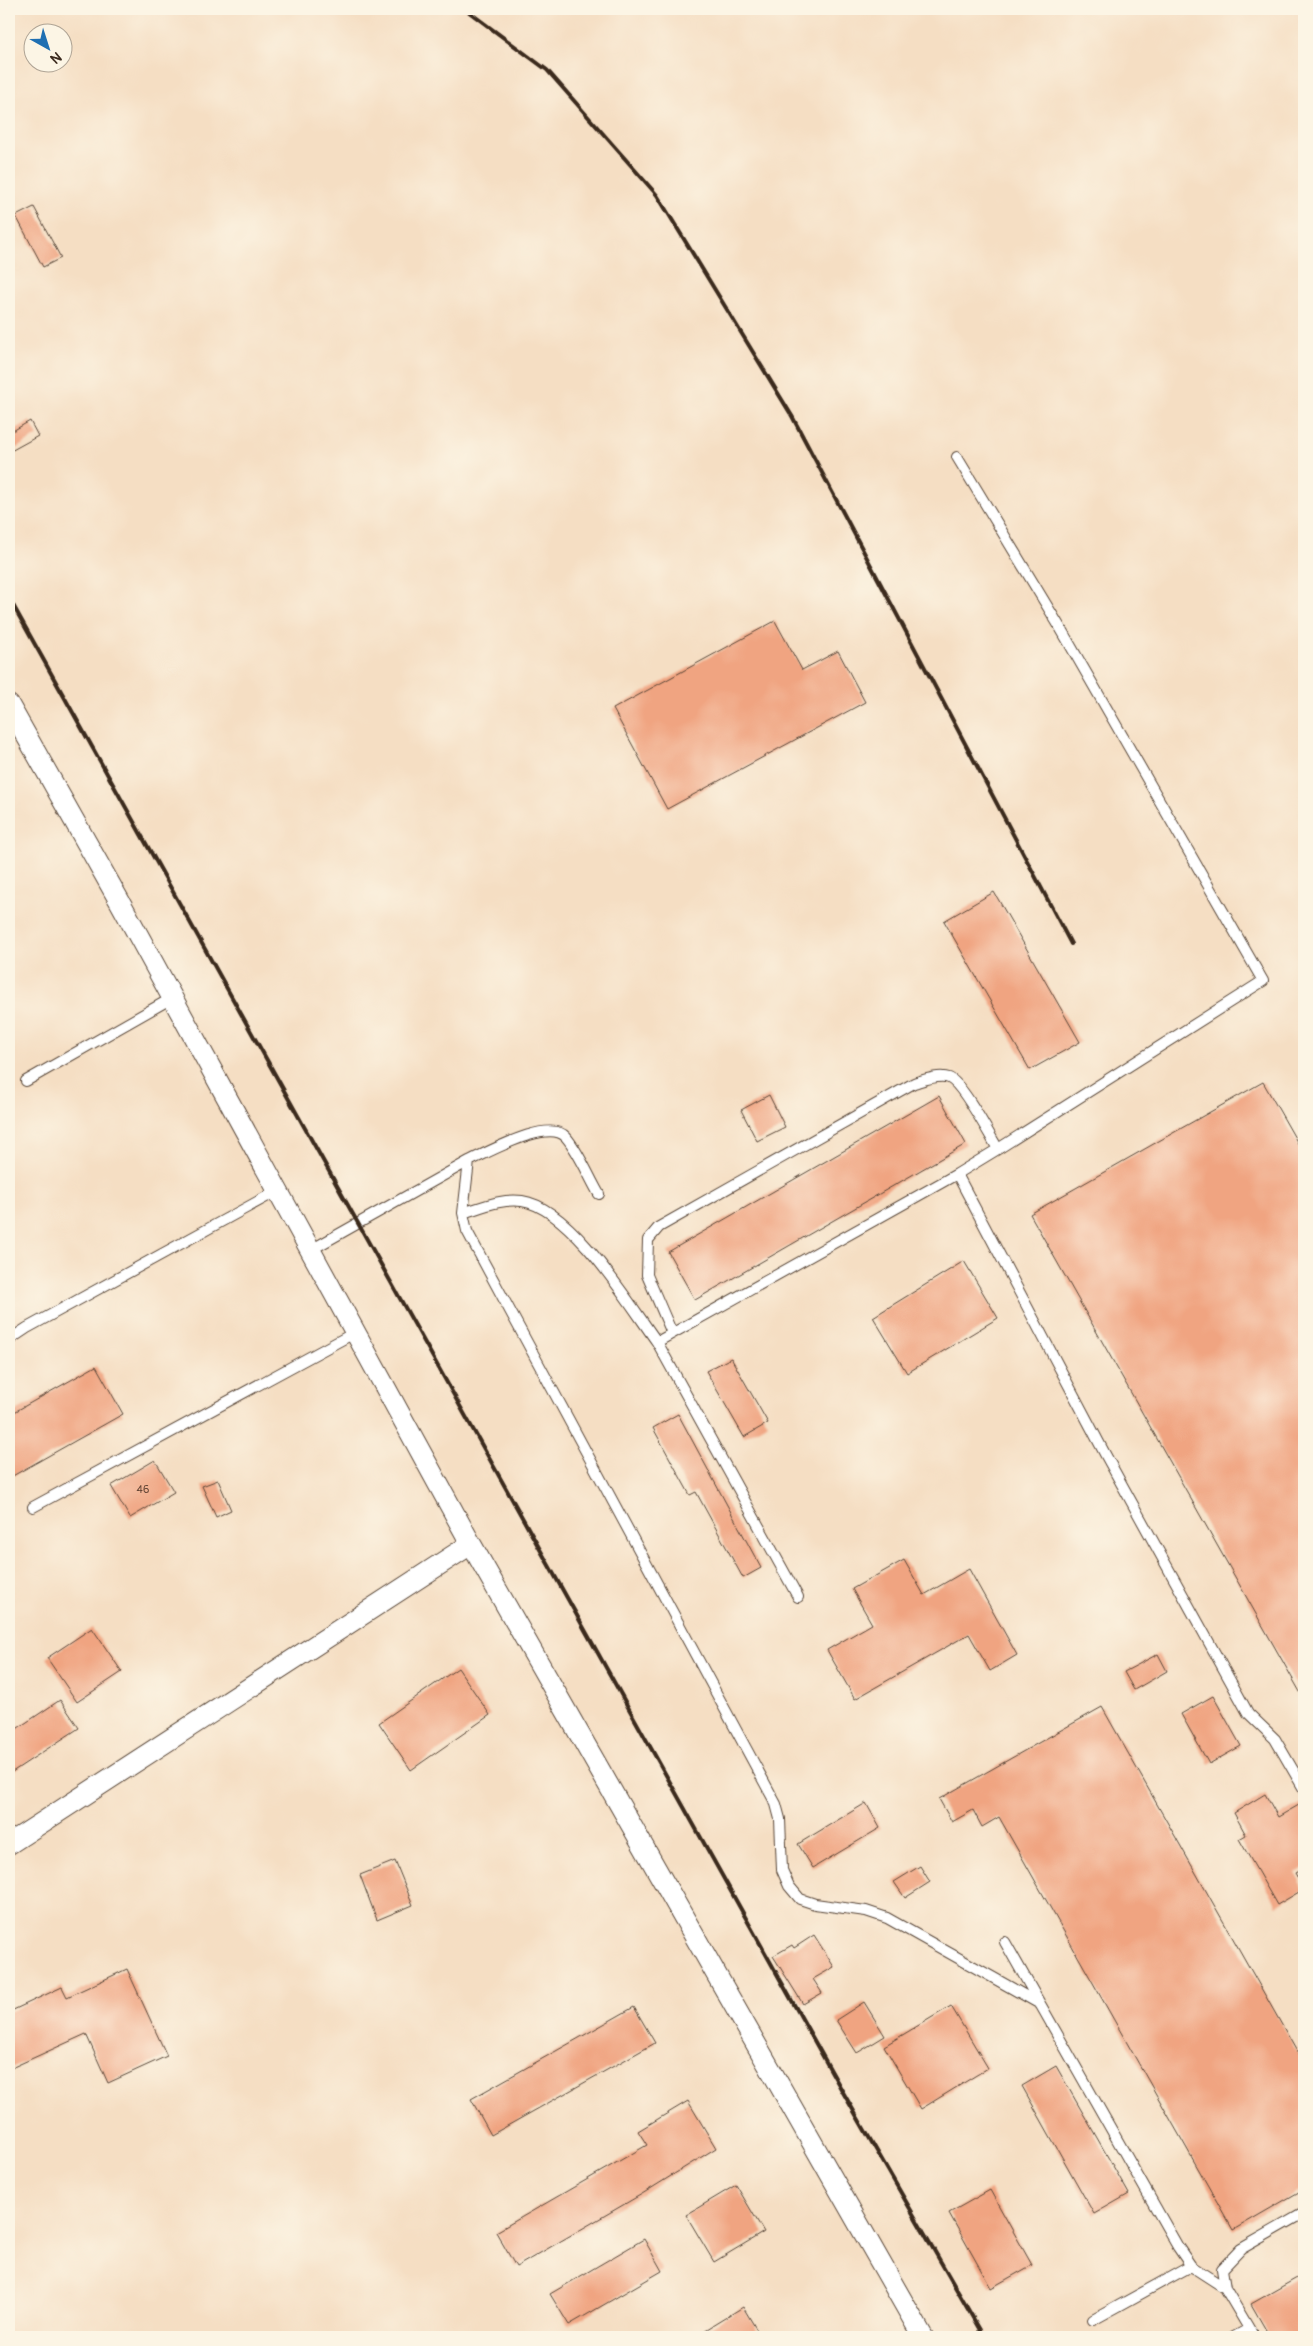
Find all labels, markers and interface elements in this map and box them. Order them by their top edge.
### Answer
north arrow [22,22,72,72]
text: N [47,48,65,67]
house number: 46 [137,1483,149,1496]

